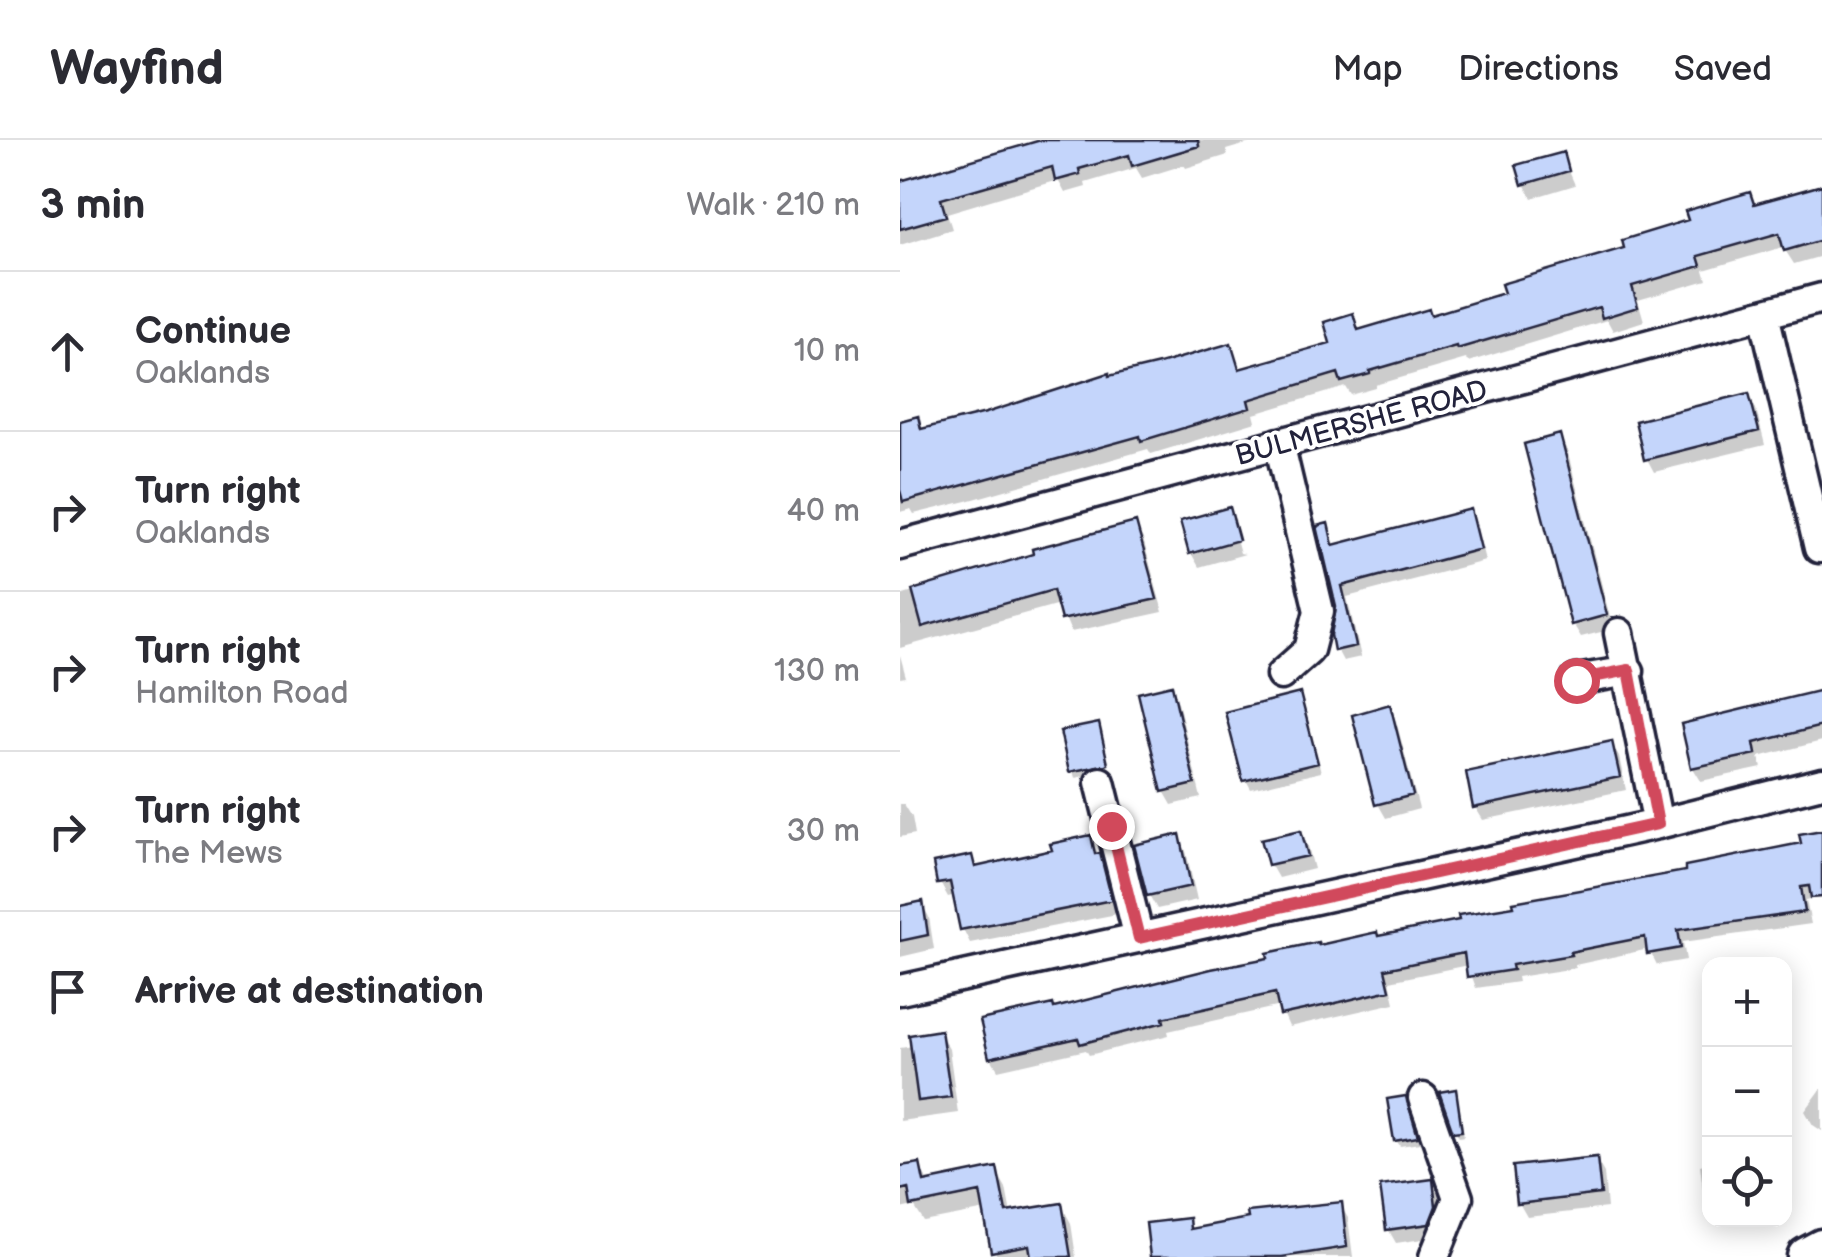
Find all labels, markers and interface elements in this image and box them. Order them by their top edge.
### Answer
text: Wayfind [50,41,224,98]
text: Map [1333,48,1403,91]
text: Directions [1458,48,1619,91]
text: Saved [1674,48,1772,91]
text: 3 min [40,180,145,231]
text: Walk · 210 m [686,186,860,225]
text: Continue [135,309,291,354]
icon: ahead [40,324,95,379]
text: 10 m [794,332,860,371]
text: Oaklands [135,354,270,393]
street label: BULMERSHE ROAD [1232,374,1491,473]
text: Turn right [135,469,300,514]
icon: right [40,484,95,539]
text: 40 m [787,492,860,531]
text: Oaklands [135,514,270,553]
text: Turn right [135,629,300,674]
icon: right [40,644,95,699]
text: 130 m [774,652,860,691]
route start [1554,658,1600,704]
text: Hamilton Road [135,674,349,713]
text: Turn right [135,789,300,834]
icon: right [40,804,95,859]
route end [1089,804,1135,850]
text: 30 m [786,812,860,851]
text: The Mews [135,834,283,873]
map controls [1702,957,1792,1227]
button: + [1702,957,1792,1047]
icon: arrive [40,964,95,1019]
text: Arrive at destination [135,969,484,1014]
button: − [1702,1047,1792,1137]
button: locate [1702,1137,1792,1227]

